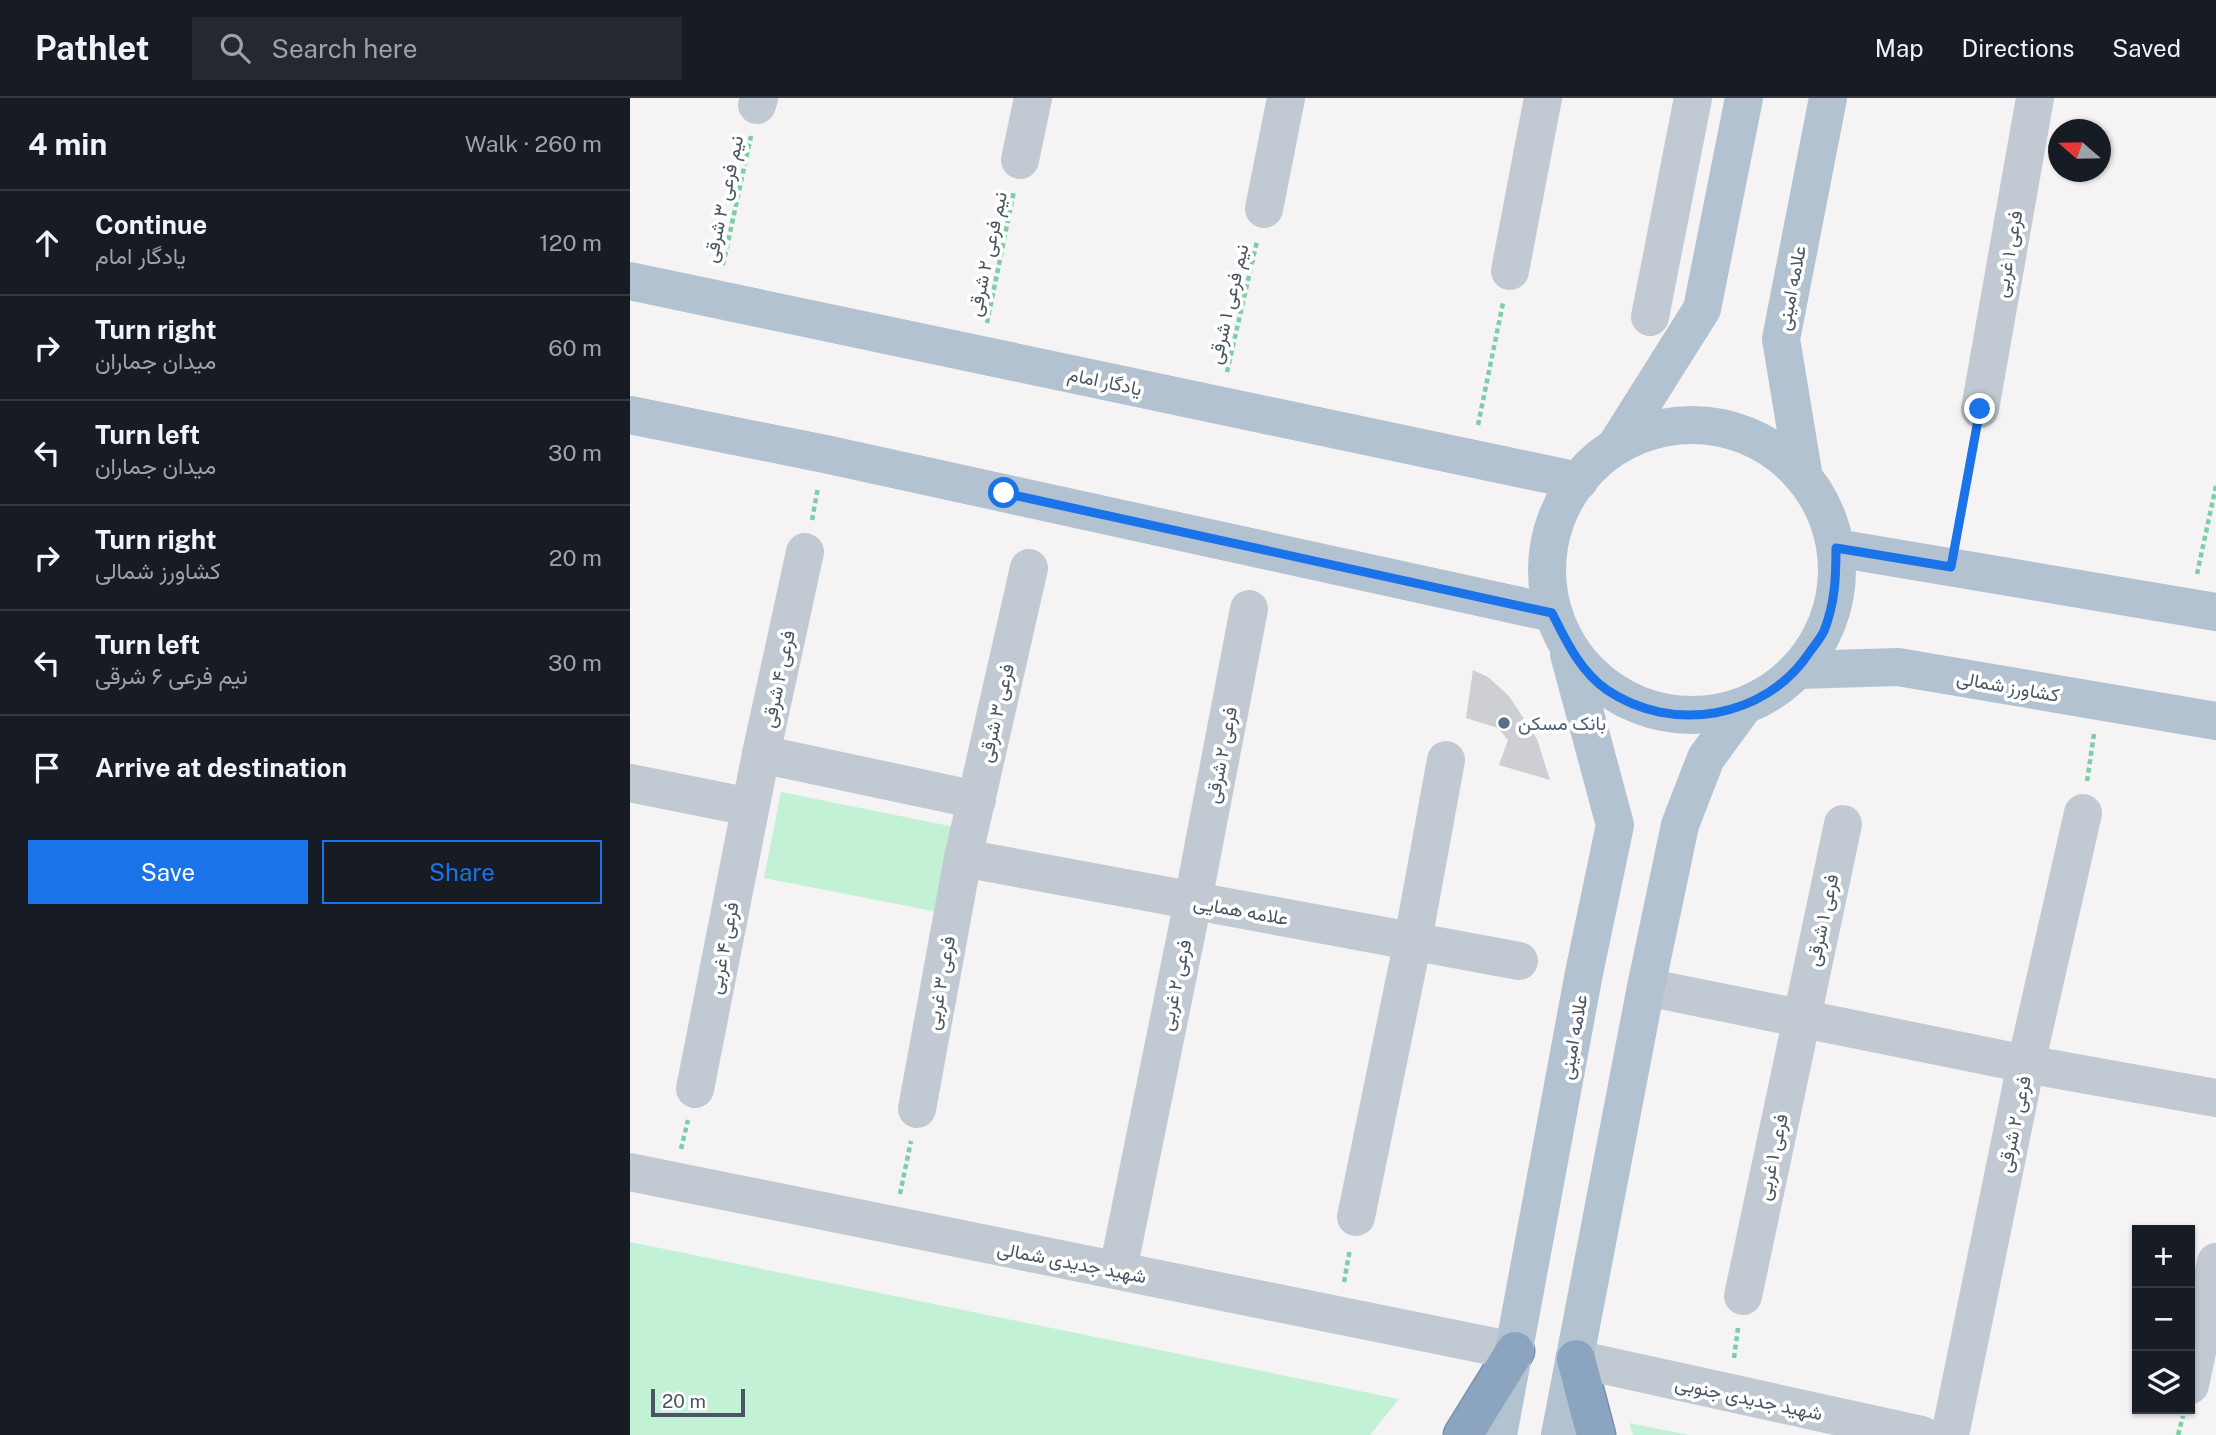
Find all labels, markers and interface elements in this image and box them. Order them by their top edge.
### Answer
search box [192,17,682,80]
text: Pathlet [35,29,150,67]
icon: search [216,29,254,67]
text: Search here [272,33,418,64]
text: Map [1875,34,1924,62]
text: Directions [1962,34,2074,62]
text: Saved [2112,34,2181,62]
north arrow [2048,119,2111,182]
text: 4 min [28,126,107,162]
text: Walk · 260 m [465,130,602,157]
street label: نیم فرعی ۳ شرقی [699,133,749,265]
street label: نیم فرعی ۲ شرقی [963,190,1013,319]
text: Continue [95,209,207,240]
street label: فرعی ۱ غربی [1990,209,2027,299]
icon: ahead [28,224,66,262]
text: 120 m [539,229,602,256]
text: یادگار امام [95,242,186,269]
street label: نیم فرعی ۱ شرقی [1204,242,1254,367]
street label: علامه امینی [1772,244,1811,333]
text: Turn right [95,314,217,345]
icon: right [28,329,66,367]
text: 60 m [548,334,602,361]
text: میدان جماران [95,347,216,374]
street label: یادگار امام [1066,362,1144,402]
route end [1964,393,1995,424]
text: Turn left [95,419,200,450]
icon: left [28,434,66,472]
text: 30 m [548,439,602,466]
text: میدان جماران [95,452,216,479]
route start [988,477,1019,508]
text: Turn right [95,524,217,555]
icon: right [28,539,66,577]
text: 20 m [549,544,602,571]
text: کشاورز شمالی [95,557,221,584]
street label: فرعی ۴ شرقی [757,628,800,730]
text: Turn left [95,629,200,660]
icon: left [28,644,66,682]
text: 30 m [548,649,602,676]
text: نیم فرعی ۶ شرقی [95,662,248,689]
street label: فرعی ۳ شرقی [974,662,1019,765]
street label: کشاورز شمالی [1955,666,2061,707]
street label: فرعی ۲ شرقی [1201,705,1242,805]
place label: بانک مسکن [1518,712,1606,735]
marker: بانک مسکن [1496,715,1512,731]
icon: arrive [28,749,66,787]
text: Arrive at destination [95,752,347,783]
button: Save [28,840,308,904]
button: Share [322,840,602,904]
street label: فرعی ۱ شرقی [1802,872,1843,968]
street label: علامه همایی [1192,891,1290,930]
street label: فرعی ۴ غربی [703,900,744,996]
street label: فرعی ۳ غربی [921,934,960,1032]
street label: فرعی ۲ غربی [1155,937,1196,1033]
street label: علامه امینی [1555,993,1592,1081]
street label: فرعی ۲ شرقی [1993,1074,2036,1174]
street label: فرعی ۱ غربی [1752,1112,1793,1203]
map controls [2132,1225,2195,1414]
button: + [2132,1225,2195,1288]
street label: شهید جدیدی شمالی [995,1237,1149,1288]
button: − [2132,1288,2195,1351]
button: layers [2132,1351,2195,1414]
street label: شهید جدیدی جنوبی [1673,1372,1825,1425]
scale bar [651,1386,746,1418]
text: 20 m [662,1390,706,1412]

